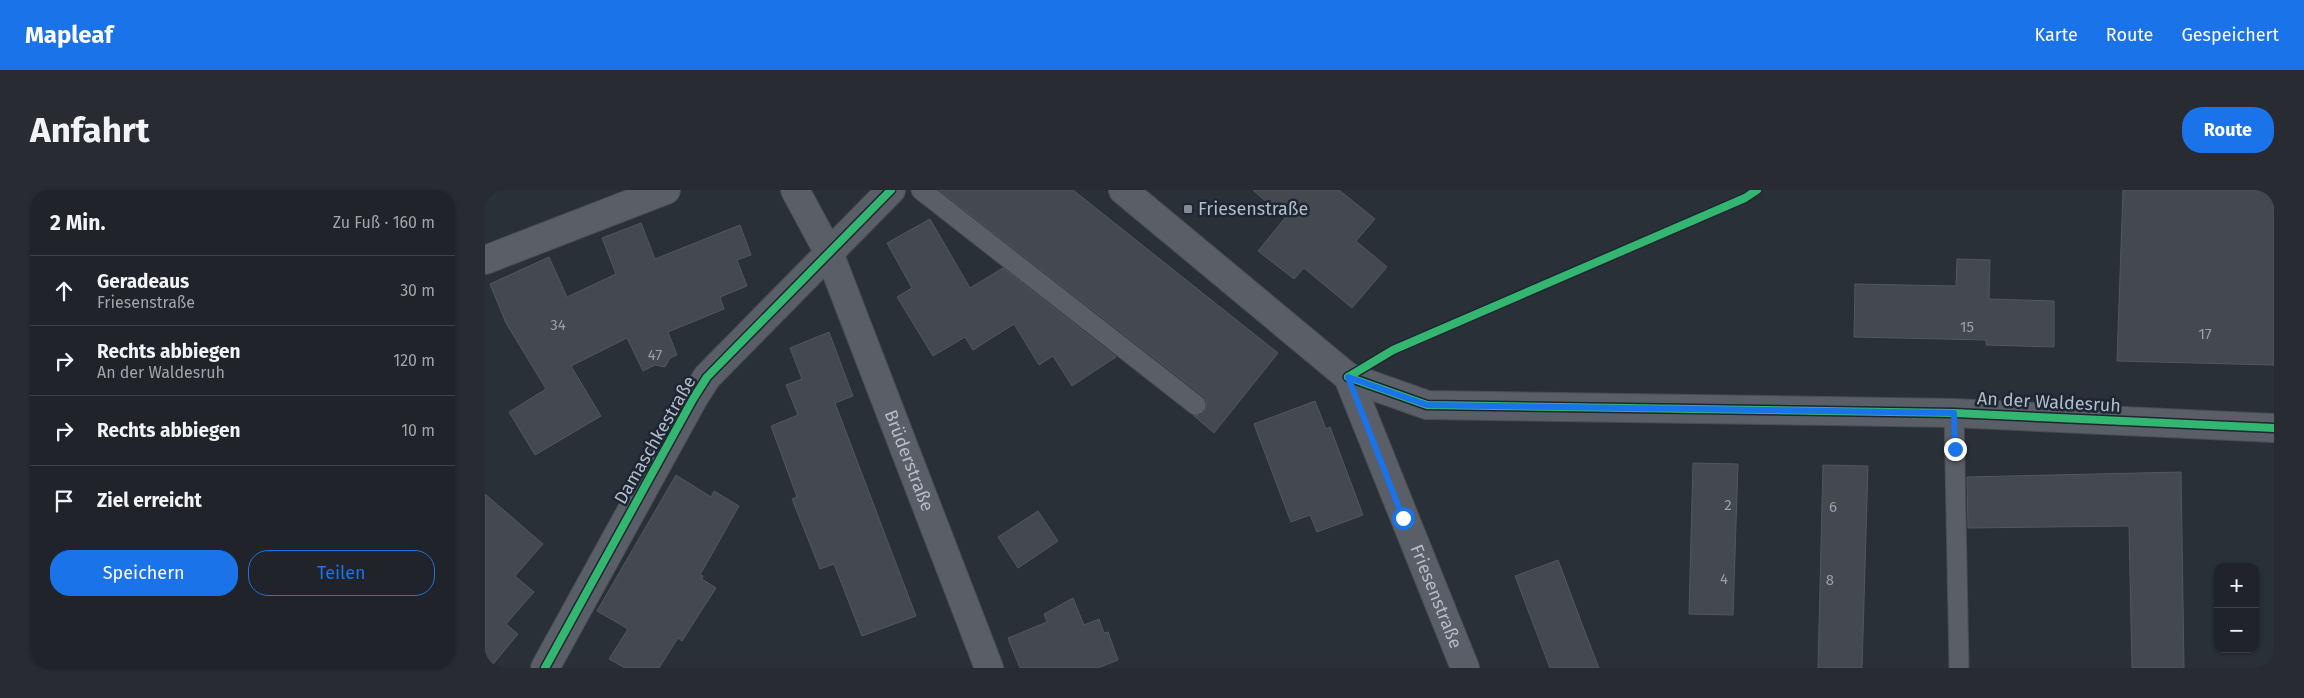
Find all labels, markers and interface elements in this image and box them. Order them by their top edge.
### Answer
text: Mapleaf [25,21,113,49]
text: Karte [2035,24,2078,46]
text: Route [2106,24,2153,46]
text: Gespeichert [2181,24,2279,46]
button: Route [2182,107,2274,153]
text: Anfahrt [30,109,149,151]
place label: Friesenstraße [1198,198,1308,220]
marker: Friesenstraße [1182,203,1194,215]
text: 2 Min. [50,210,105,236]
text: Zu Fuß · 160 m [333,213,435,232]
text: Geradeaus [97,270,189,293]
icon: ahead [50,277,78,305]
text: 30 m [400,281,435,300]
text: Friesenstraße [97,293,195,312]
house number: 34 [550,316,566,334]
house number: 15 [1960,318,1974,336]
house number: 17 [2198,325,2212,343]
text: Rechts abbiegen [97,340,240,363]
house number: 47 [648,346,662,364]
icon: right [50,347,78,375]
text: 120 m [393,351,435,370]
text: An der Waldesruh [97,363,225,382]
street label: Damaschkestraße [609,372,701,508]
street label: An der Waldesruh [1977,387,2121,417]
street label: Brüderstraße [879,407,939,514]
icon: right [50,417,78,445]
text: Rechts abbiegen [97,419,240,442]
text: 10 m [401,421,435,440]
route end [1944,438,1967,461]
icon: arrive [50,487,78,515]
text: Ziel erreicht [97,489,202,512]
house number: 2 [1724,496,1732,514]
house number: 6 [1829,498,1837,516]
route start [1392,507,1415,530]
street label: Friesenstraße [1405,541,1467,652]
button: Speichern [50,550,238,596]
button: Teilen [248,550,435,596]
map controls [2214,563,2259,653]
button: + [2214,563,2259,608]
house number: 4 [1720,570,1728,588]
house number: 8 [1826,571,1834,589]
button: − [2214,608,2259,653]

